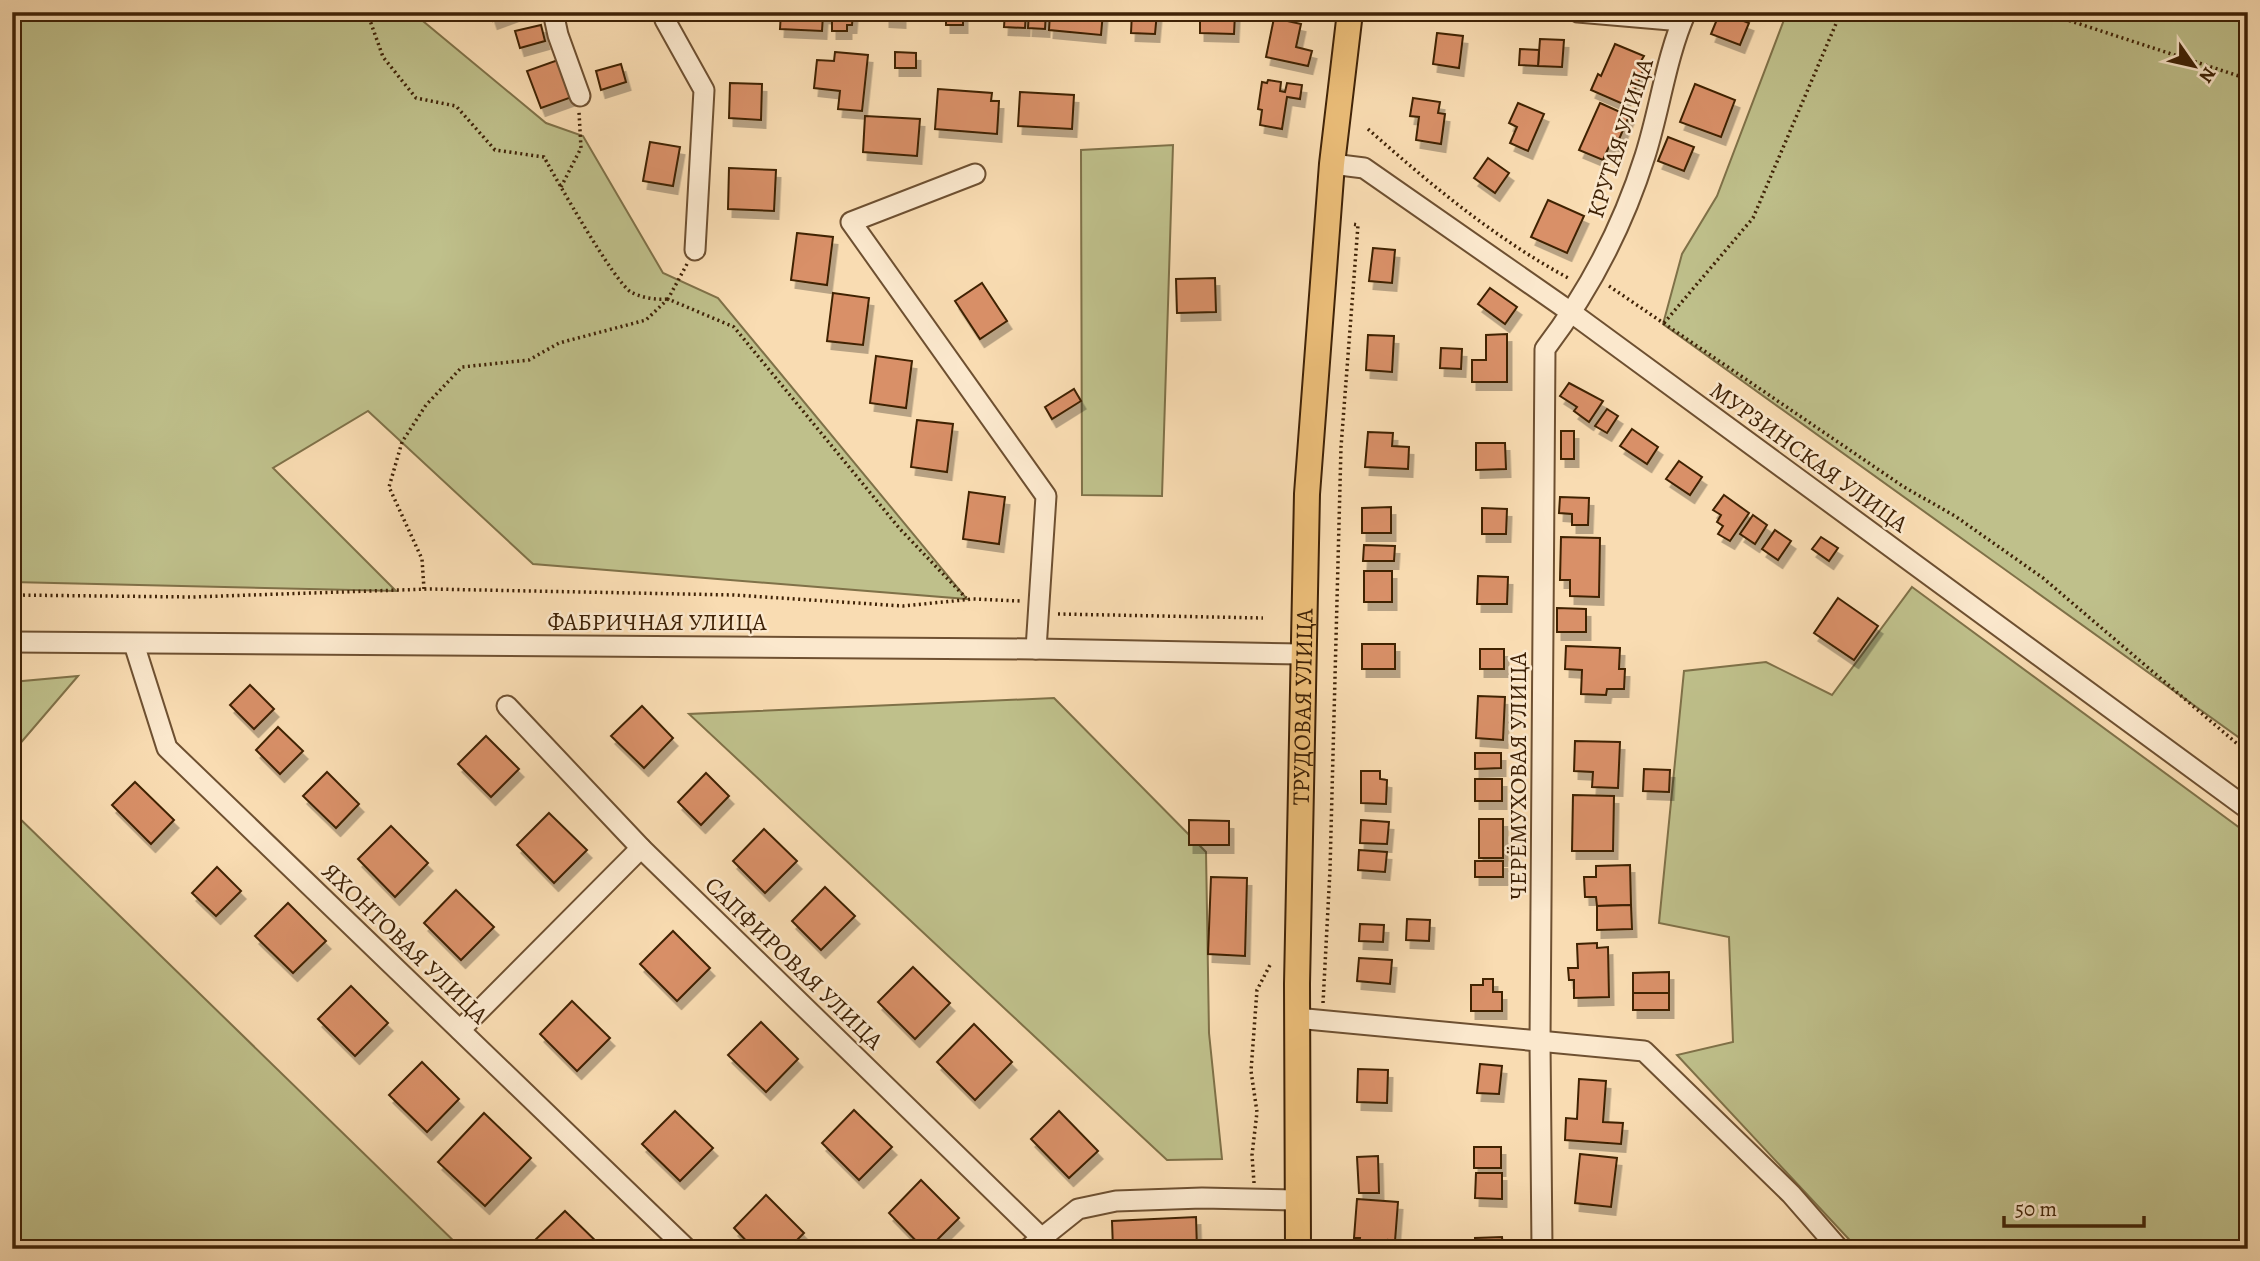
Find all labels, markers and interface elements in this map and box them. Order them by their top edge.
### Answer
north arrow [2158,32,2228,102]
street label: КРУТАЯ УЛИЦА [1579,53,1661,222]
text: N [2193,62,2222,88]
street label: МУРЗИНСКАЯ УЛИЦА [1704,374,1915,540]
street label: ФАБРИЧНАЯ УЛИЦА [548,606,767,638]
street label: ТРУДОВАЯ УЛИЦА [1285,607,1321,806]
street label: ЧЕРЁМУХОВАЯ УЛИЦА [1502,651,1534,900]
street label: ЯХОНТОВАЯ УЛИЦА [315,855,496,1031]
street label: САПФИРОВАЯ УЛИЦА [698,869,891,1057]
scale bar [2004,1184,2144,1228]
text: 50 m [2015,1195,2057,1223]

